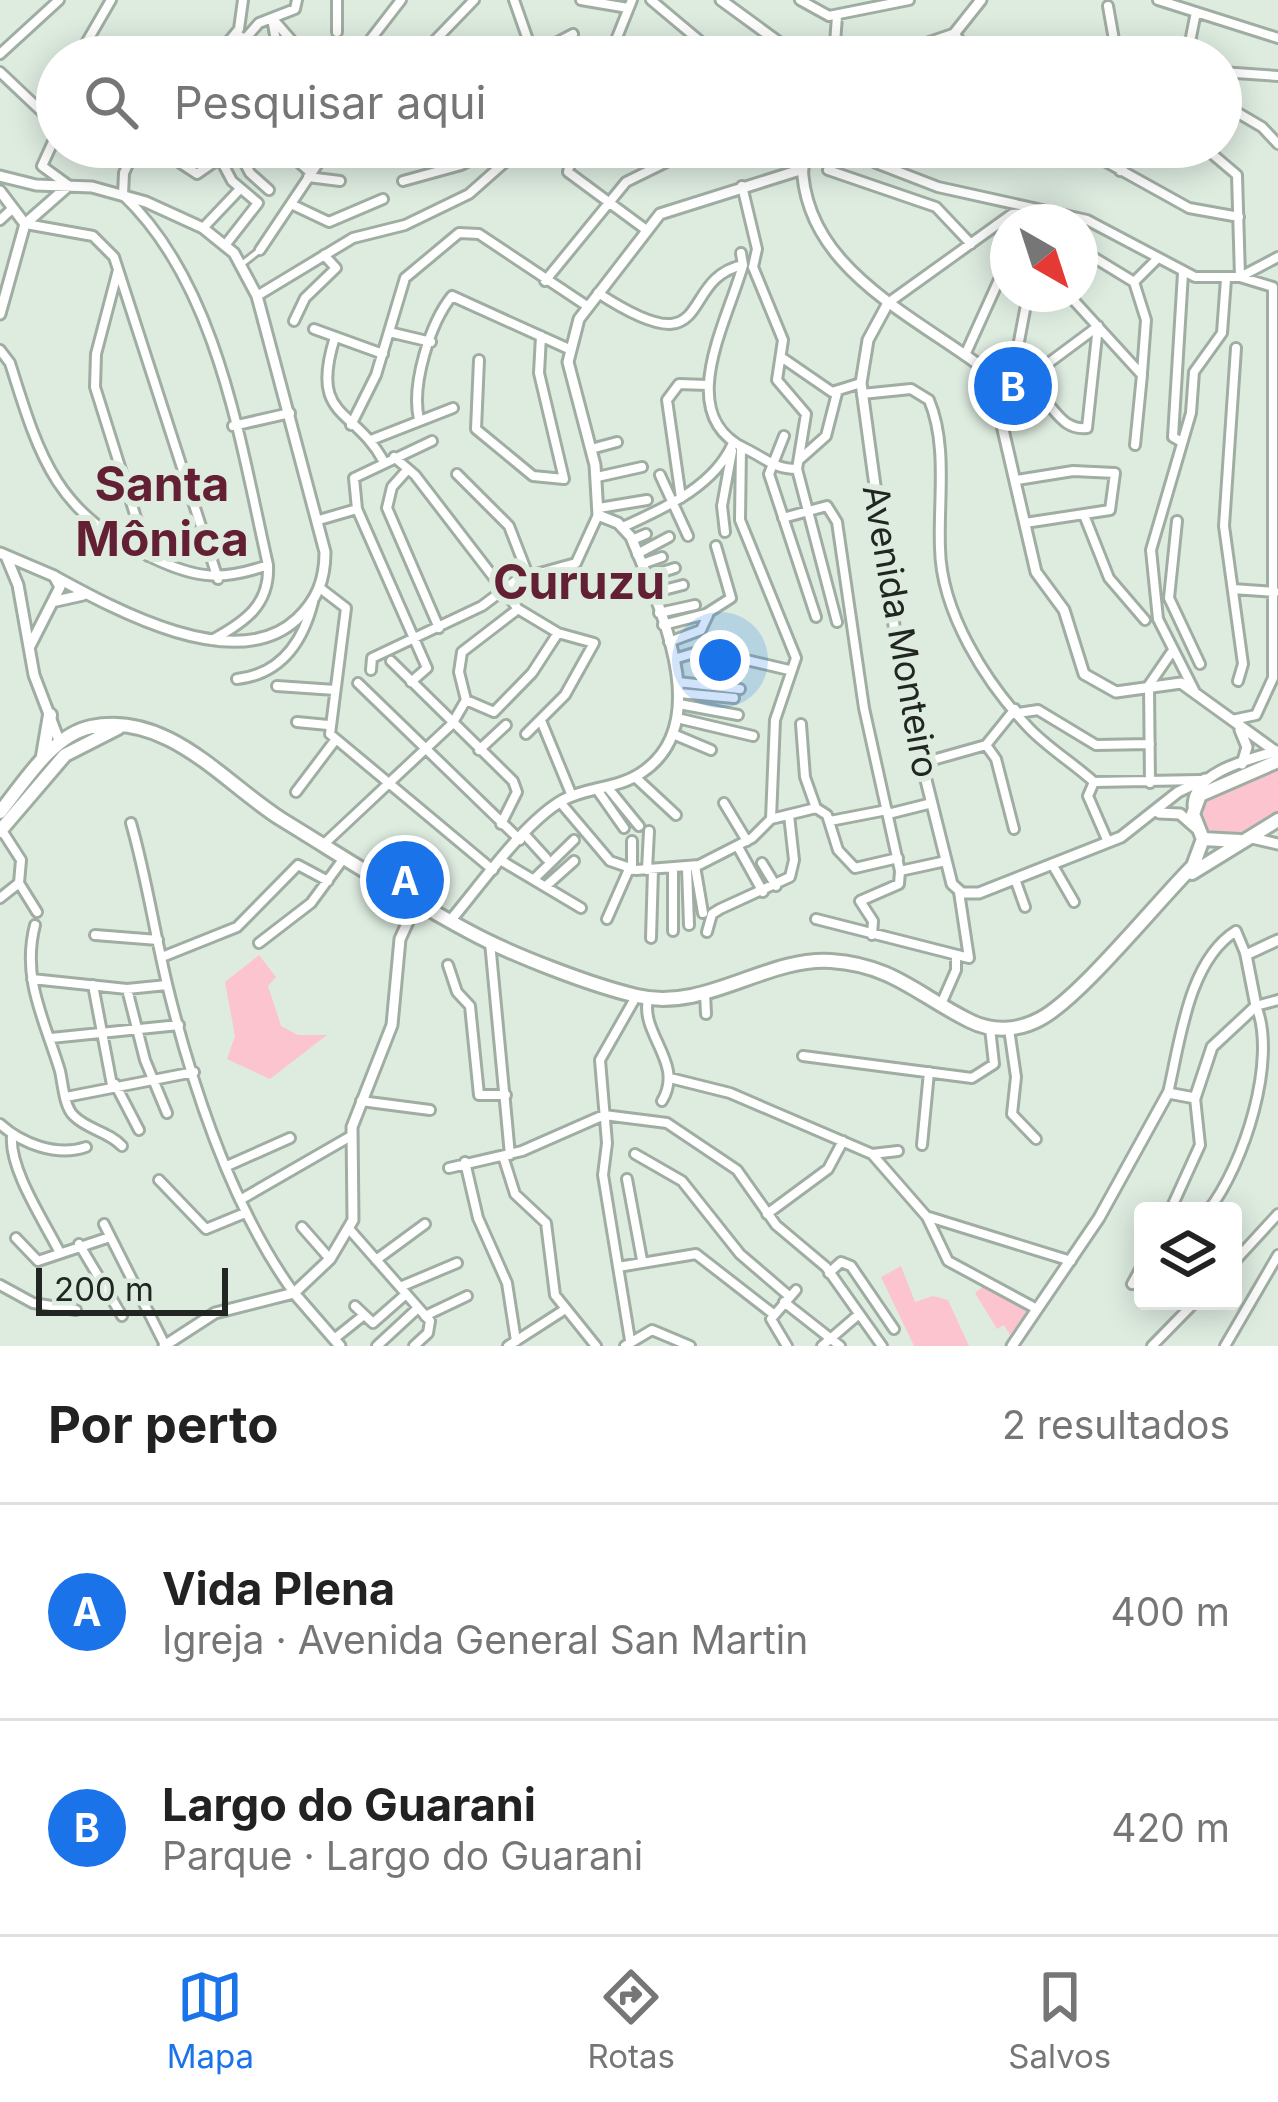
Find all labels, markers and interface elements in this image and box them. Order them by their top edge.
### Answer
search box [36,36,1242,168]
icon: search [78,69,144,135]
text: Pesquisar aqui [174,75,487,130]
north arrow [990,204,1098,312]
pin: B [974,341,1052,431]
district label: Santa Mônica [75,454,249,568]
street label: Avenida Monteiro [854,481,948,781]
district label: Curuzu [493,552,665,611]
your location [690,630,750,690]
pin: A [366,835,444,925]
map controls [1134,1202,1242,1310]
button: layers [1134,1202,1242,1310]
scale bar [36,1262,228,1315]
text: 200 m [54,1269,154,1309]
text: Por perto [48,1394,279,1455]
text: 2 resultados [1002,1401,1230,1448]
text: Vida Plena [162,1561,395,1616]
text: A [72,1588,102,1635]
text: 400 m [1110,1588,1230,1635]
text: Igreja · Avenida General San Martin [162,1616,808,1663]
text: Largo do Guarani [162,1777,536,1832]
text: B [74,1804,100,1851]
text: 420 m [1111,1804,1230,1851]
text: Parque · Largo do Guarani [162,1832,643,1879]
tab: Mapa [167,1964,254,2076]
tab: Rotas [587,1964,675,2076]
tab: Salvos [1008,1964,1111,2076]

